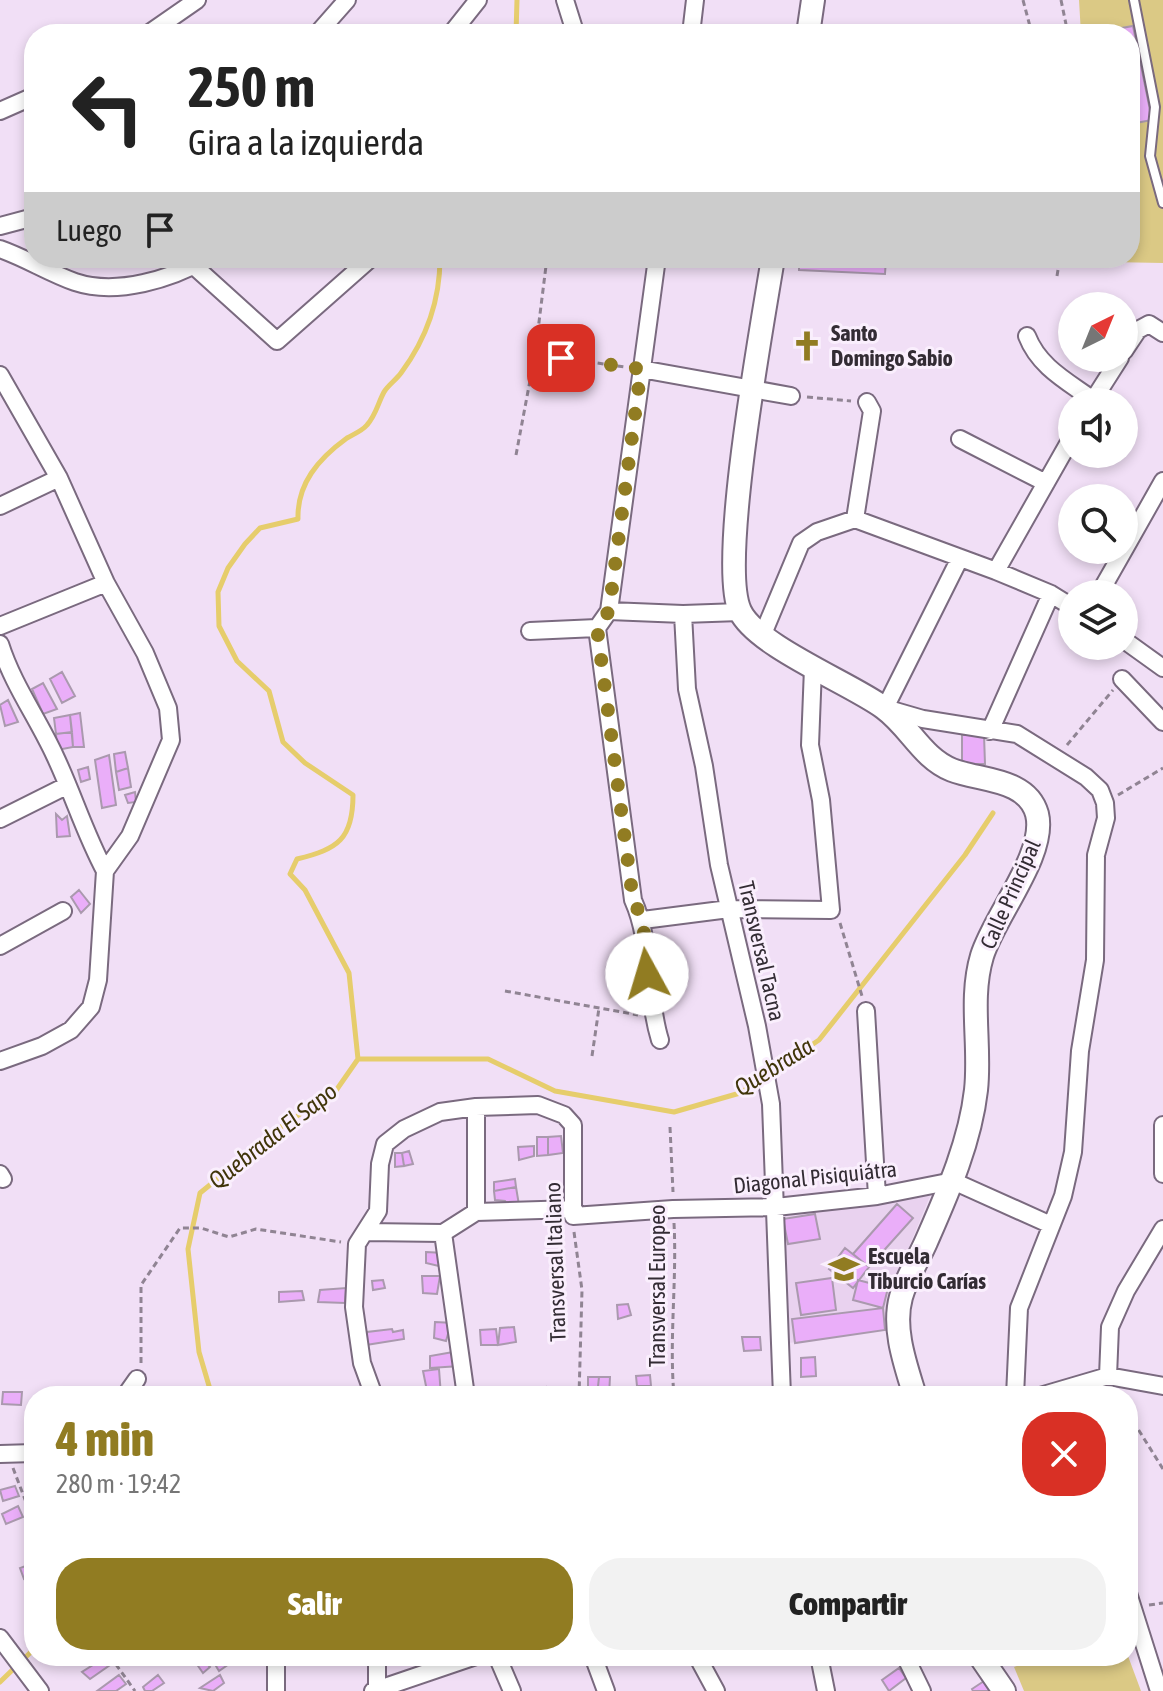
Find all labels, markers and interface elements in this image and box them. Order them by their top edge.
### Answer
text: 250 m [188,55,315,119]
icon: left [56,56,160,160]
text: Gira a la izquierda [188,121,424,163]
icon: arrive [138,208,182,252]
text: Luego [56,213,122,247]
north arrow [1058,292,1138,372]
map controls [1058,292,1138,660]
place label: Santo Domingo Sabio [831,320,953,371]
pin [527,324,595,392]
church icon: Santo Domingo Sabio [790,329,824,363]
icon: arrive [539,336,583,380]
button: sound [1058,388,1138,468]
button: search [1058,484,1138,564]
button: layers [1058,580,1138,660]
street label: Calle Principal [974,835,1046,953]
street label: Transversal Tacna [733,879,791,1023]
position arrow [605,932,689,1016]
water label: Quebrada [729,1032,818,1101]
water label: Quebrada El Sapo [203,1077,342,1194]
street label: Diagonal Pisiquiátra [732,1156,898,1198]
street label: Transversal Italiano [539,1182,571,1342]
street label: Transversal Europeo [644,1205,670,1367]
place label: Escuela Tiburcio Carías [868,1243,986,1294]
school or university icon: Escuela Tiburcio Carías [827,1252,861,1286]
text: 4 min [56,1411,154,1466]
button: close [1022,1412,1106,1496]
text: 280 m · 19:42 [56,1469,181,1499]
button: Salir [56,1558,573,1650]
button: Compartir [589,1558,1106,1650]

